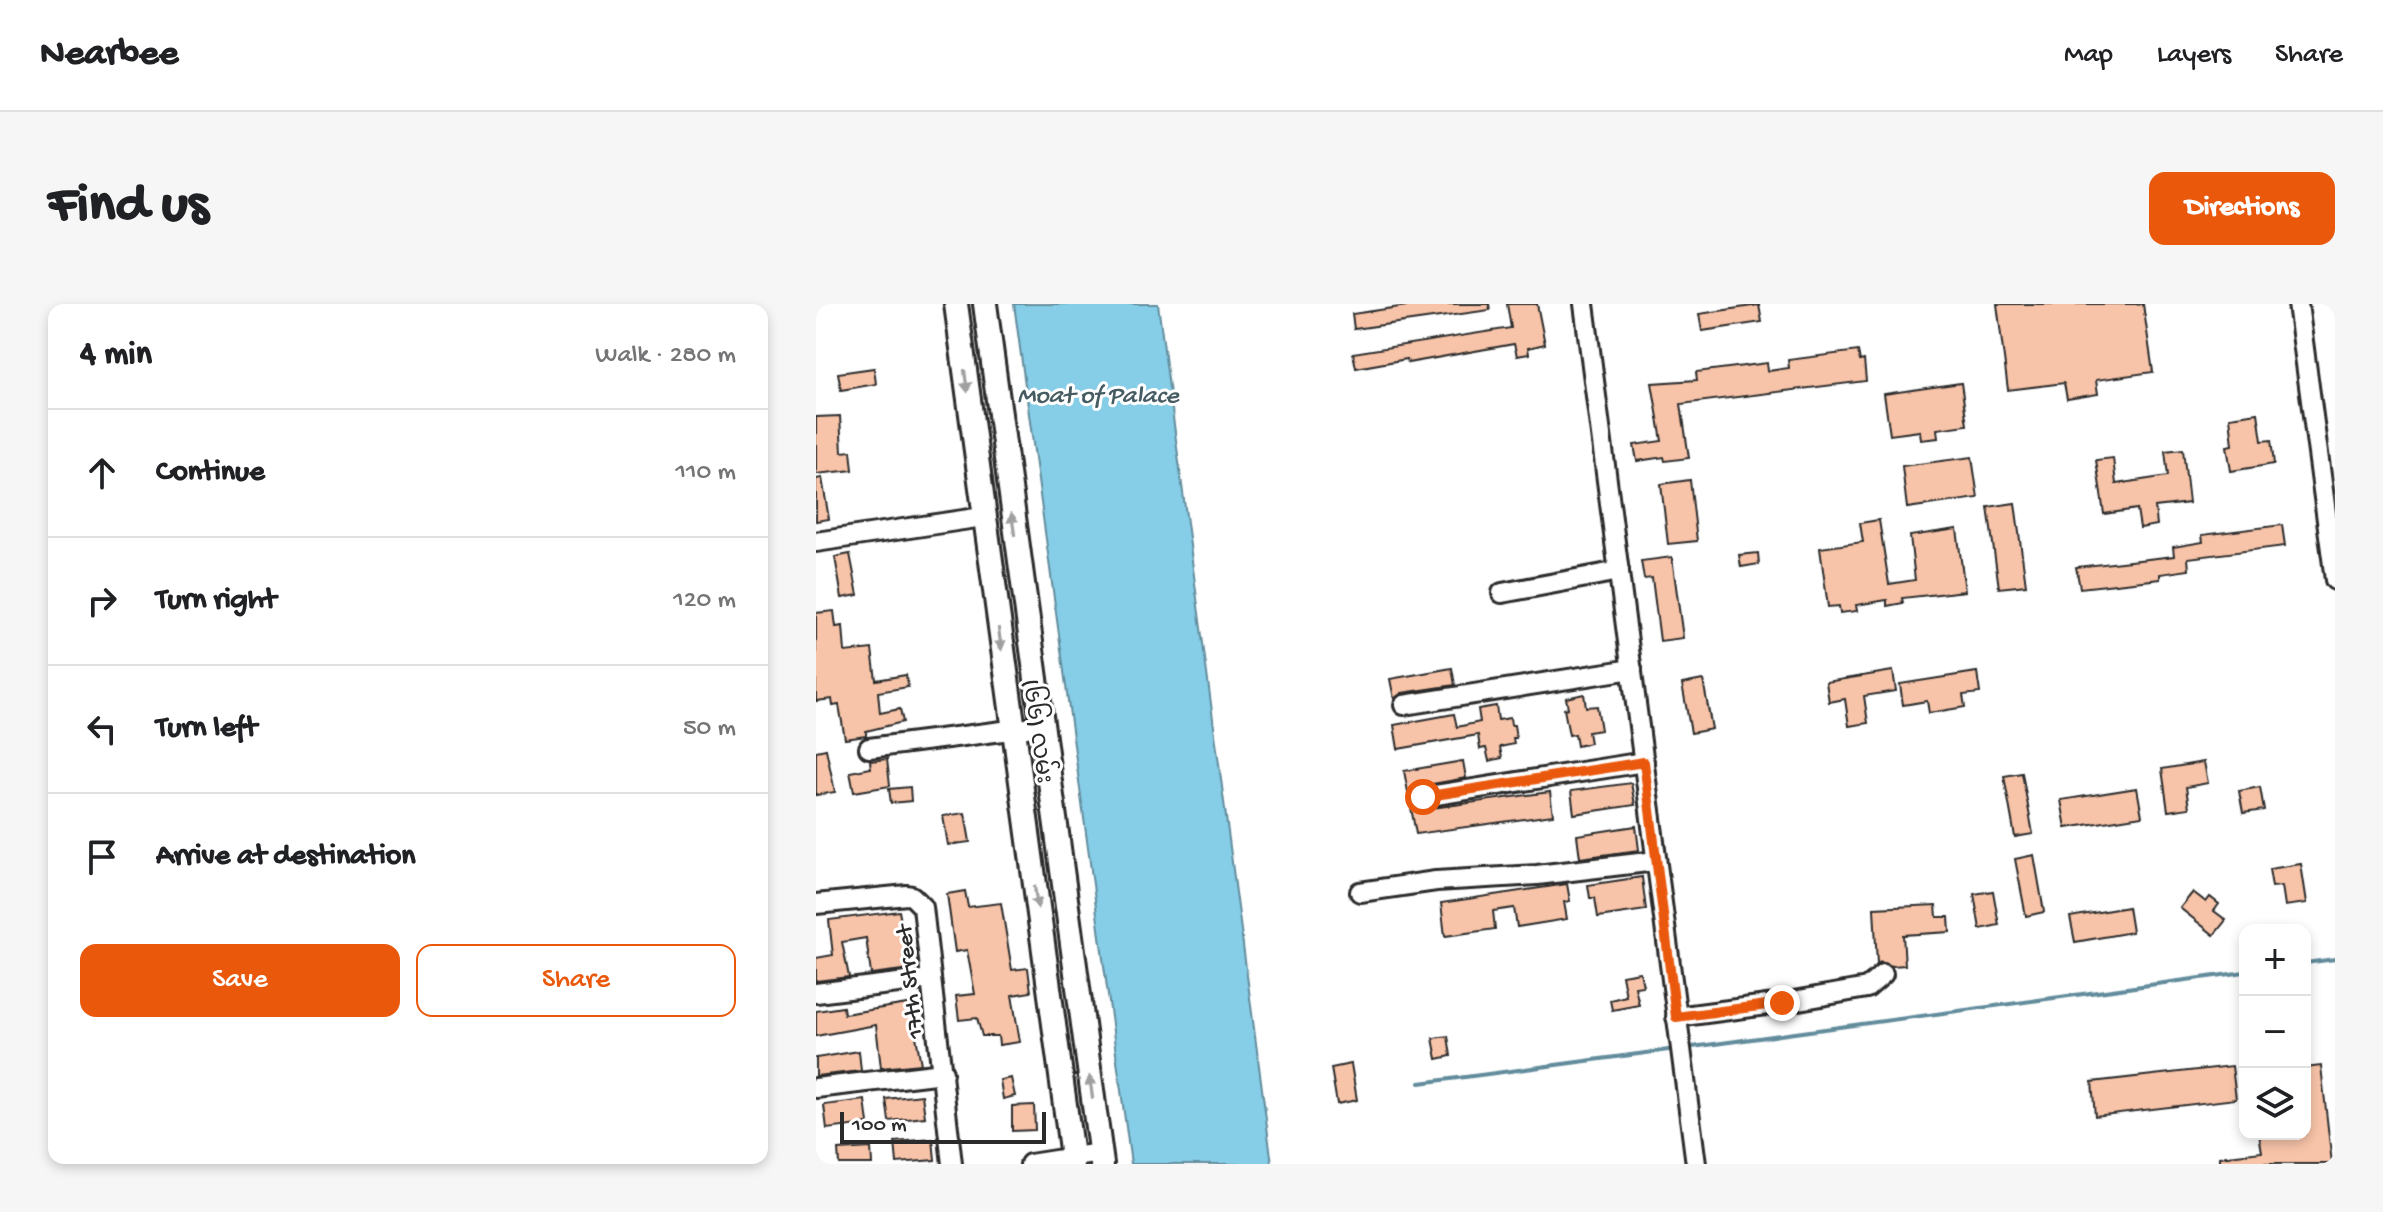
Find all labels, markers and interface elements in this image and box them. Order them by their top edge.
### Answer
text: Nearbee [40,33,178,77]
text: Map [2064,39,2113,72]
text: Layers [2157,39,2231,72]
text: Share [2275,39,2343,72]
button: Directions [2149,172,2335,245]
text: Find us [48,175,208,241]
text: 4 min [80,336,152,376]
text: Walk · 280 m [595,341,736,372]
one-way arrow [960,369,973,394]
water label: Moat of Palace [1017,382,1180,413]
icon: ahead [80,451,124,495]
text: Continue [156,456,265,491]
text: 110 m [676,458,736,489]
one-way arrow [1006,511,1019,536]
icon: right [80,579,124,623]
text: Turn right [156,584,276,619]
text: 120 m [673,586,736,617]
one-way arrow [994,627,1007,652]
street label: (၆၆) လမ်း [1014,677,1062,786]
icon: left [80,707,124,751]
text: Turn left [156,712,257,747]
text: 50 m [683,714,736,745]
route start [1405,779,1441,815]
icon: arrive [80,835,124,879]
text: Arrive at destination [156,840,416,875]
one-way arrow [1030,884,1043,909]
street label: 17th Street [891,921,932,1041]
map controls [2239,924,2311,1140]
button: + [2239,924,2311,996]
button: Save [80,944,400,1017]
button: Share [416,944,736,1017]
route end [1764,985,1800,1021]
button: − [2239,996,2311,1068]
button: layers [2239,1068,2311,1140]
one-way arrow [1084,1074,1097,1099]
scale bar [840,1108,1046,1144]
text: 100 m [852,1113,907,1139]

